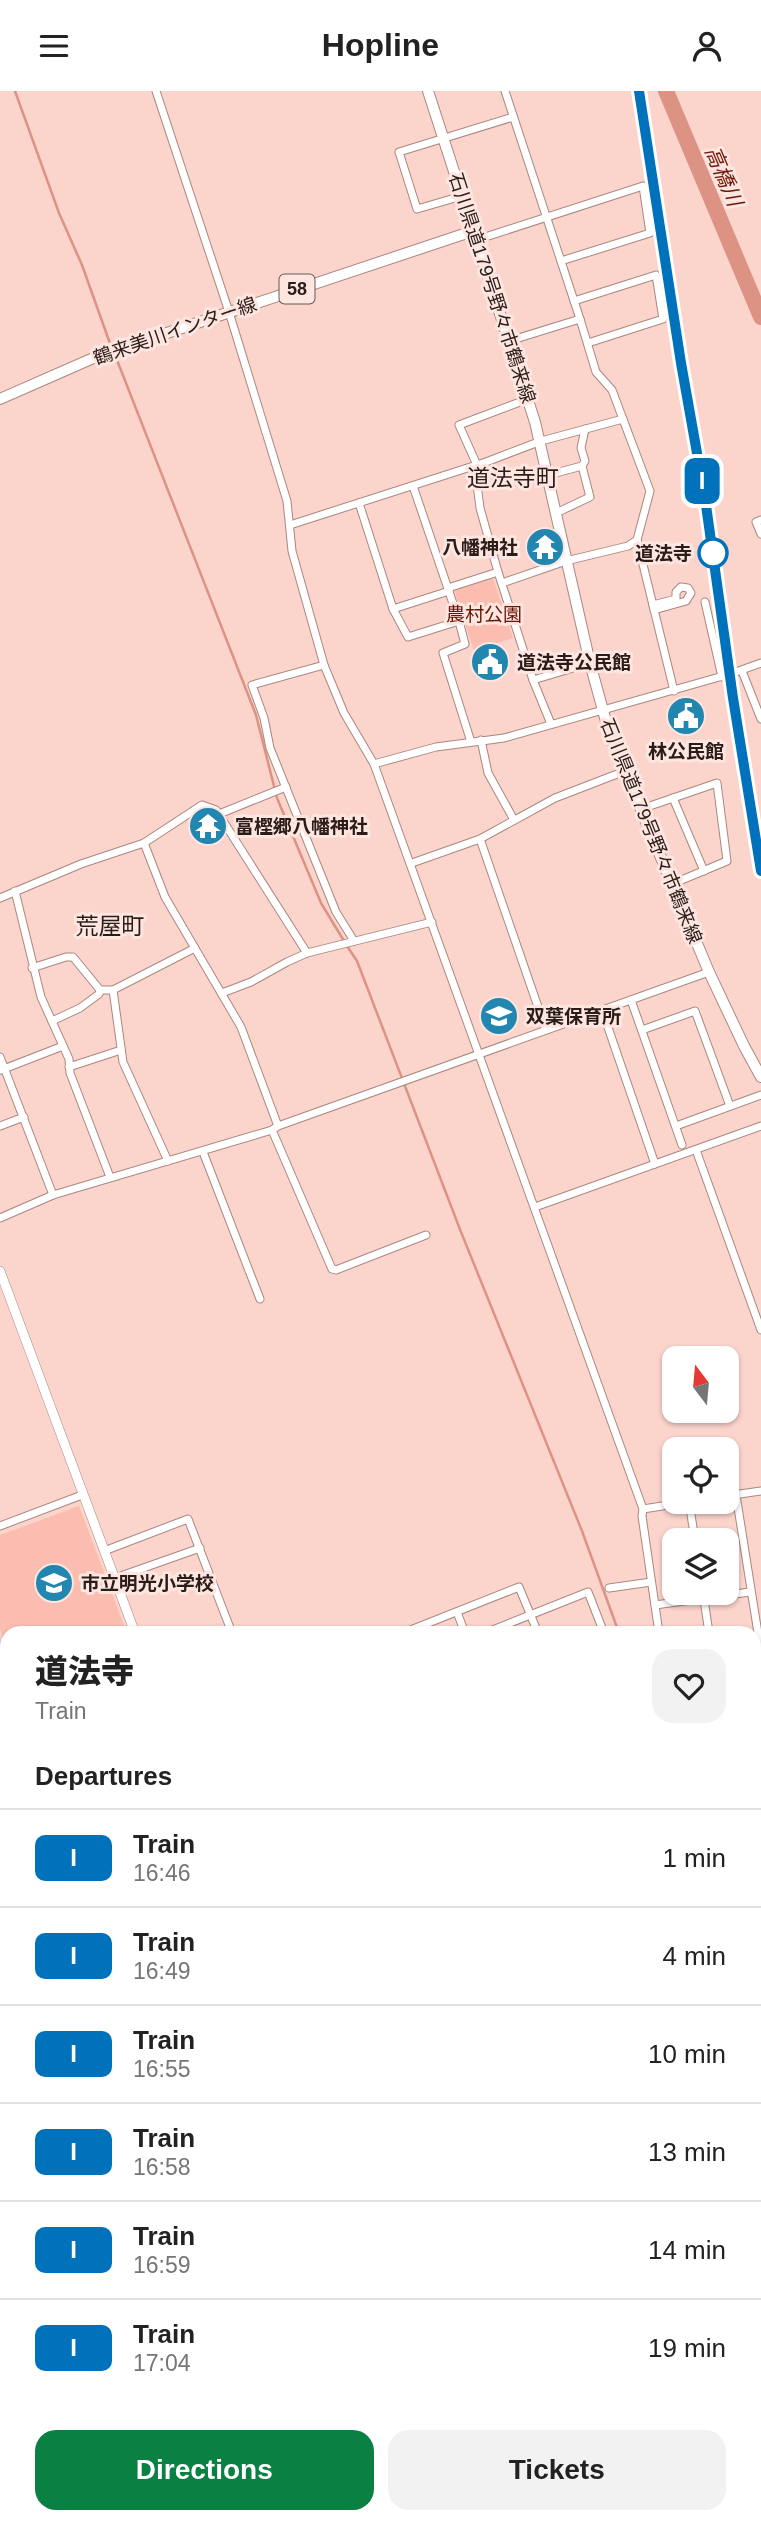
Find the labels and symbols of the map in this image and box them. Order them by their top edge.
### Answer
water label: 高橋川 [701,143,748,211]
street label: 石川県道179号野々市鶴来線 [445,170,539,406]
road number: 58 [280,274,314,303]
street label: 鶴来美川インター線 [91,293,259,369]
line badge: I [679,458,725,504]
district label: 道法寺町 [467,465,559,491]
temple icon: 八幡神社 [524,526,566,568]
place label: 八幡神社 [442,537,518,558]
marker: 道法寺 [698,538,728,568]
place label: 道法寺 [635,543,692,564]
park label: 農村公園 [446,604,522,625]
public building icon: 道法寺公民館 [469,641,511,683]
place label: 道法寺公民館 [517,652,631,673]
public building icon: 林公民館 [665,695,707,737]
street label: 石川県道179号野々市鶴来線 [596,715,706,947]
place label: 林公民館 [648,741,724,762]
temple icon: 富樫郷八幡神社 [187,805,229,847]
place label: 富樫郷八幡神社 [235,816,368,837]
district label: 荒屋町 [76,913,145,939]
school or university icon: 双葉保育所 [478,995,520,1037]
place label: 双葉保育所 [526,1006,621,1027]
north arrow [662,1346,738,1423]
school or university icon: 市立明光小学校 [33,1562,75,1604]
place label: 市立明光小学校 [81,1573,214,1594]

